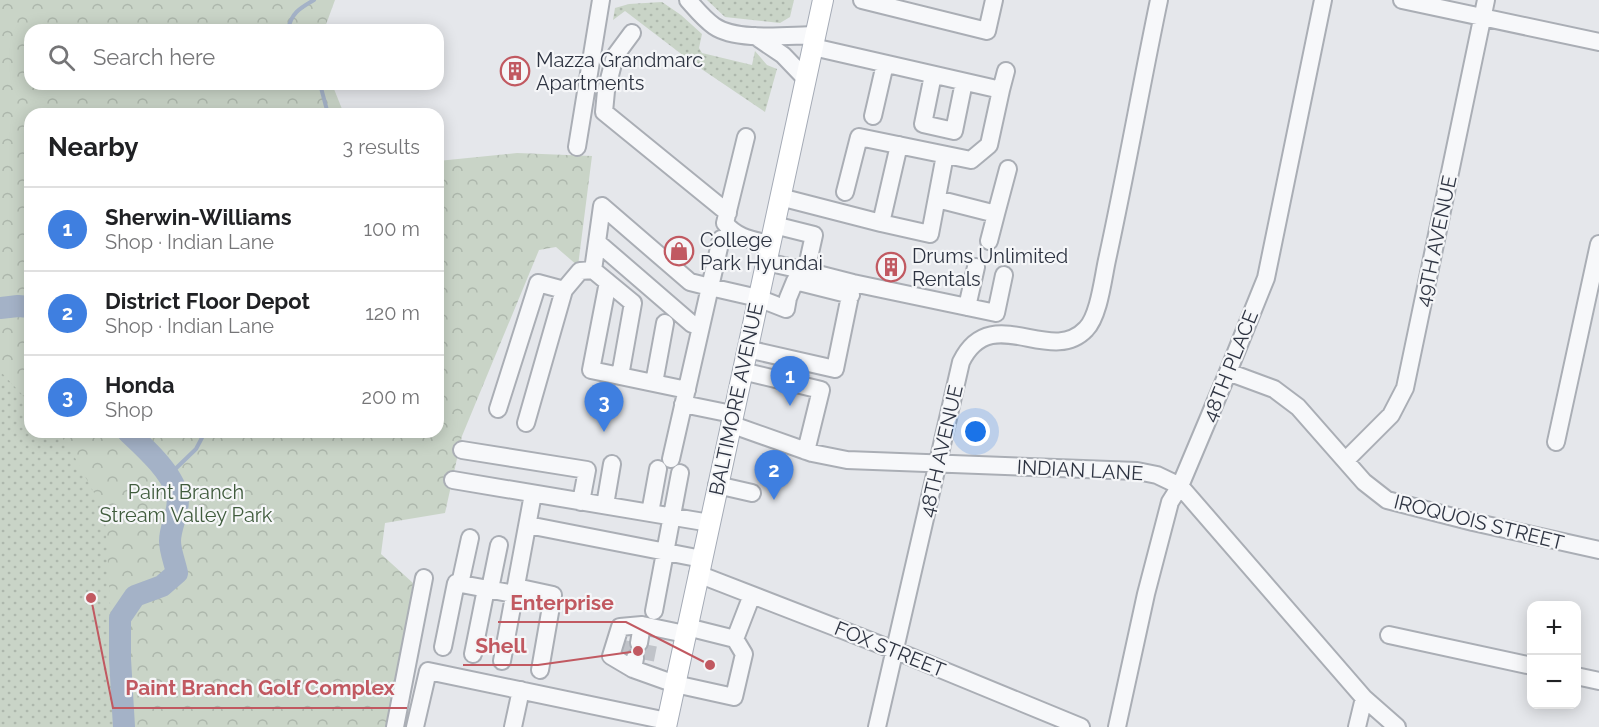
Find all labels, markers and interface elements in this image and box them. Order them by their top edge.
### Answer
search box [24,24,444,90]
icon: search [45,41,78,74]
text: Search here [93,44,215,70]
place label: Mazza Grandmarc Apartments [536,48,703,95]
building icon: Mazza Grandmarc Apartments [499,55,531,87]
text: Nearby [48,132,138,162]
text: 3 results [342,135,420,159]
street label: 49TH AVENUE [1410,173,1462,309]
text: Sherwin-Williams [105,204,292,230]
text: 1 [63,217,72,241]
text: 100 m [363,217,420,241]
place label: College Park Hyundai [700,228,823,275]
text: Shop · Indian Lane [105,230,274,254]
shop icon: College Park Hyundai [663,235,695,267]
place label: Drums Unlimited Rentals [912,244,1068,291]
building icon: Drums Unlimited Rentals [875,251,907,283]
text: District Floor Depot [105,288,310,314]
text: 2 [62,301,73,325]
text: 120 m [365,301,420,325]
street label: BALTIMORE AVENUE [704,301,768,497]
street label: 48TH PLACE [1197,307,1263,425]
text: Shop · Indian Lane [105,314,274,338]
pin: 1 [770,356,810,406]
text: Honda [105,372,175,398]
pin: 3 [584,382,624,432]
street label: 48TH AVENUE [914,383,968,519]
text: 3 [62,385,73,409]
text: 200 m [362,385,420,409]
text: Shop [105,398,153,422]
your location [961,417,990,446]
pin: 2 [754,450,794,500]
street label: INDIAN LANE [1016,455,1144,485]
park label: Paint Branch Stream Valley Park [100,480,273,527]
street label: IROQUOIS STREET [1392,489,1566,555]
callout: Enterprise [498,583,626,622]
text: Enterprise [510,590,614,615]
map controls [1527,601,1581,709]
button: + [1527,601,1581,655]
street label: FOX STREET [831,616,949,682]
callout: Shell [463,626,538,665]
text: Shell [475,633,527,658]
button: − [1527,655,1581,709]
callout: Paint Branch Golf Complex [113,669,407,708]
text: Paint Branch Golf Complex [125,675,396,700]

